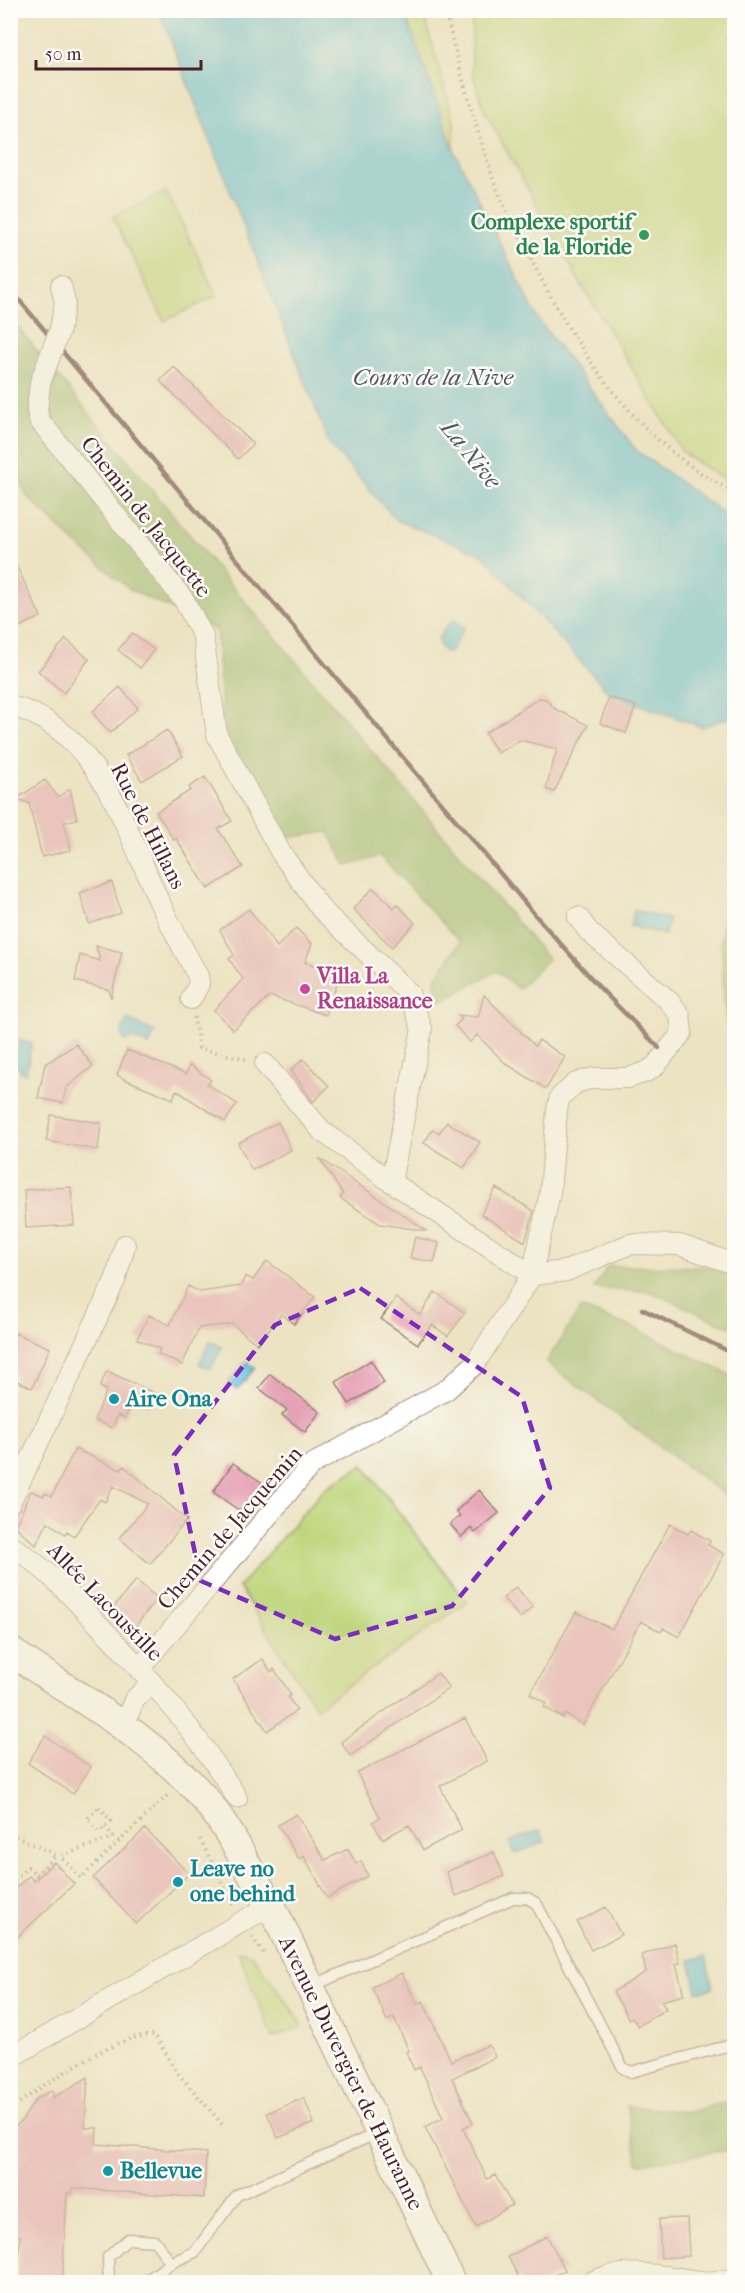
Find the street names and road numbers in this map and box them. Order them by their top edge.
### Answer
street label: Chemin de Jacquette [75,431,217,603]
street label: Rue de Hillans [105,758,191,894]
street label: Chemin de Jacquemin [152,1441,308,1615]
street label: Allée Lacoustille [41,1537,168,1667]
street label: Avenue Duvergier de Hauranne [273,1931,429,2215]

